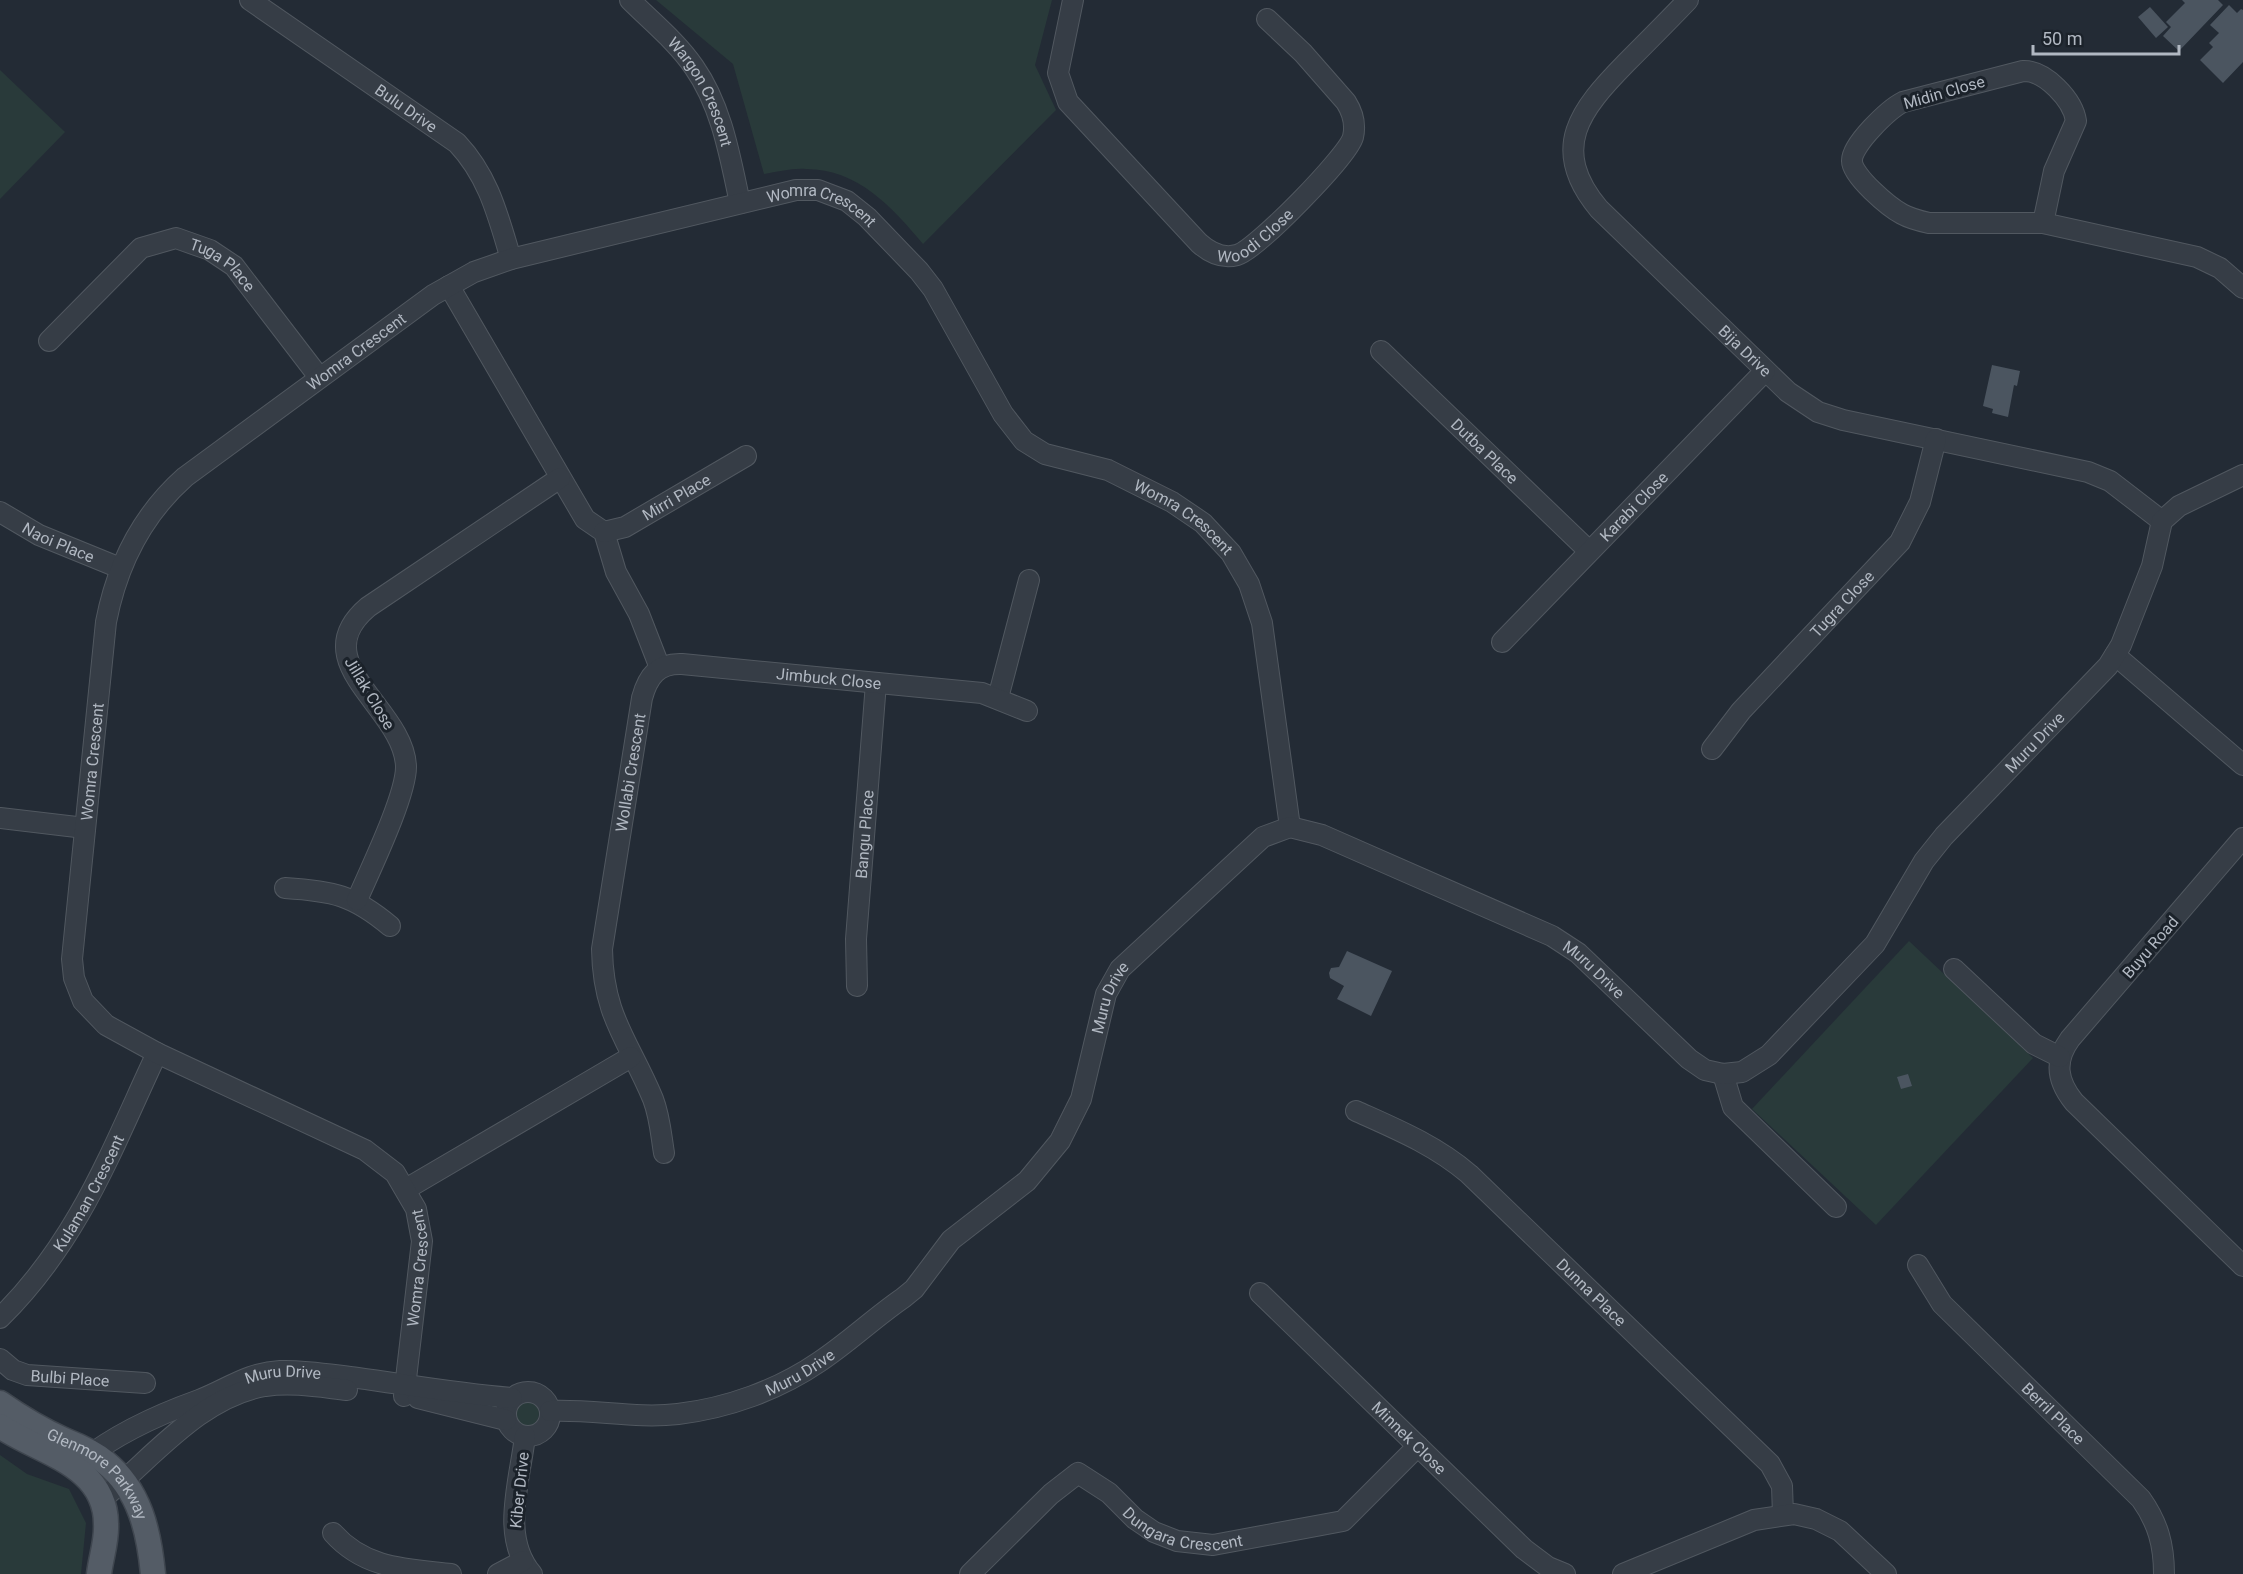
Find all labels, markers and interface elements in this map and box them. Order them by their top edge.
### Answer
scale bar [2033,18,2178,56]
text: 50 m [2042,28,2082,49]
street label: Wargon Crescent [664,33,736,149]
street label: Midin Close [1901,72,1987,113]
street label: Bulu Drive [371,80,441,137]
street label: Womra Crescent [765,181,880,231]
street label: Woodi Close [1216,205,1297,267]
street label: Tuga Place [187,235,259,295]
street label: Womra Crescent [303,309,410,394]
street label: Bija Drive [1715,321,1775,381]
street label: Dutba Place [1447,415,1522,488]
street label: Karabi Close [1596,468,1672,545]
street label: Mirri Place [639,470,714,525]
street label: Womra Crescent [1131,476,1237,559]
street label: Naoi Place [19,518,97,567]
street label: Tugra Close [1806,567,1878,641]
street label: Jillak Close [340,653,399,733]
street label: Jimbuck Close [776,664,882,693]
street label: Womra Crescent [77,702,108,822]
street label: Muru Drive [2001,708,2068,777]
street label: Wollabi Crescent [612,712,649,833]
street label: Bangu Place [852,789,878,879]
street label: Buyu Road [2118,912,2182,982]
street label: Muru Drive [1559,937,1628,1002]
street label: Muru Drive [1088,957,1132,1036]
street label: Kulaman Crescent [49,1132,128,1255]
street label: Womra Crescent [403,1208,432,1328]
street label: Dunna Place [1552,1255,1630,1330]
street label: Muru Drive [762,1345,839,1400]
street label: Muru Drive [242,1362,322,1388]
street label: Bulbi Place [30,1366,110,1391]
street label: Berril Place [2018,1379,2089,1449]
street label: Minnek Close [1368,1398,1450,1478]
street label: Glenmore Parkway [44,1424,151,1522]
street label: Kiber Drive [506,1451,533,1529]
street label: Dungara Crescent [1119,1503,1244,1555]

